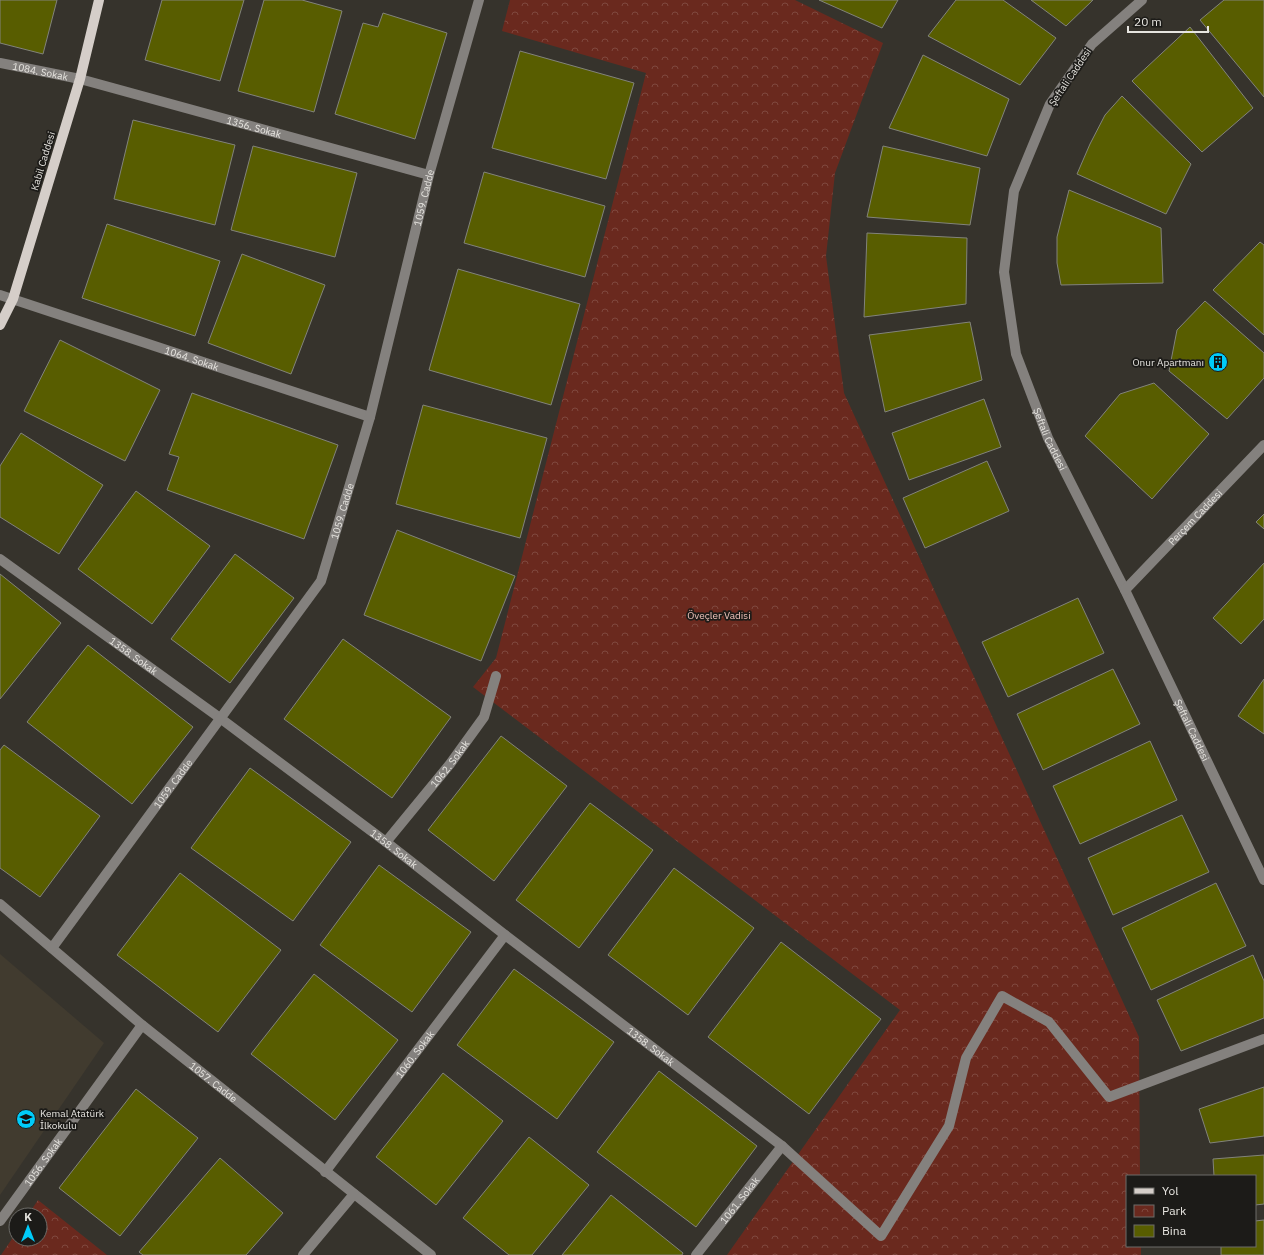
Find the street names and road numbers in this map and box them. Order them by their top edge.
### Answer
street label: Şeftali Caddesi [1046,46,1094,108]
street label: 1084. Sokak [11,59,70,83]
street label: 1356. Sokak [225,113,284,141]
street label: Kabil Caddesi [28,130,58,192]
street label: 1059. Cadde [410,167,437,227]
street label: 1064. Sokak [163,343,221,373]
street label: Şeftali Caddesi [1031,406,1070,472]
street label: 1059. Cadde [327,481,357,541]
street label: Perçem Caddesi [1165,486,1225,548]
street label: 1358. Sokak [107,634,161,678]
street label: Şeftali Caddesi [1172,697,1212,763]
street label: 1062. Sokak [427,737,472,790]
street label: 1059. Cadde [150,756,195,811]
street label: 1358. Sokak [368,826,421,871]
street label: 1358. Sokak [624,1024,678,1069]
street label: 1060. Sokak [392,1027,437,1081]
street label: 1057. Cadde [187,1059,241,1105]
street label: 1056. Sokak [21,1135,65,1189]
street label: 1061. Sokak [717,1173,762,1226]

